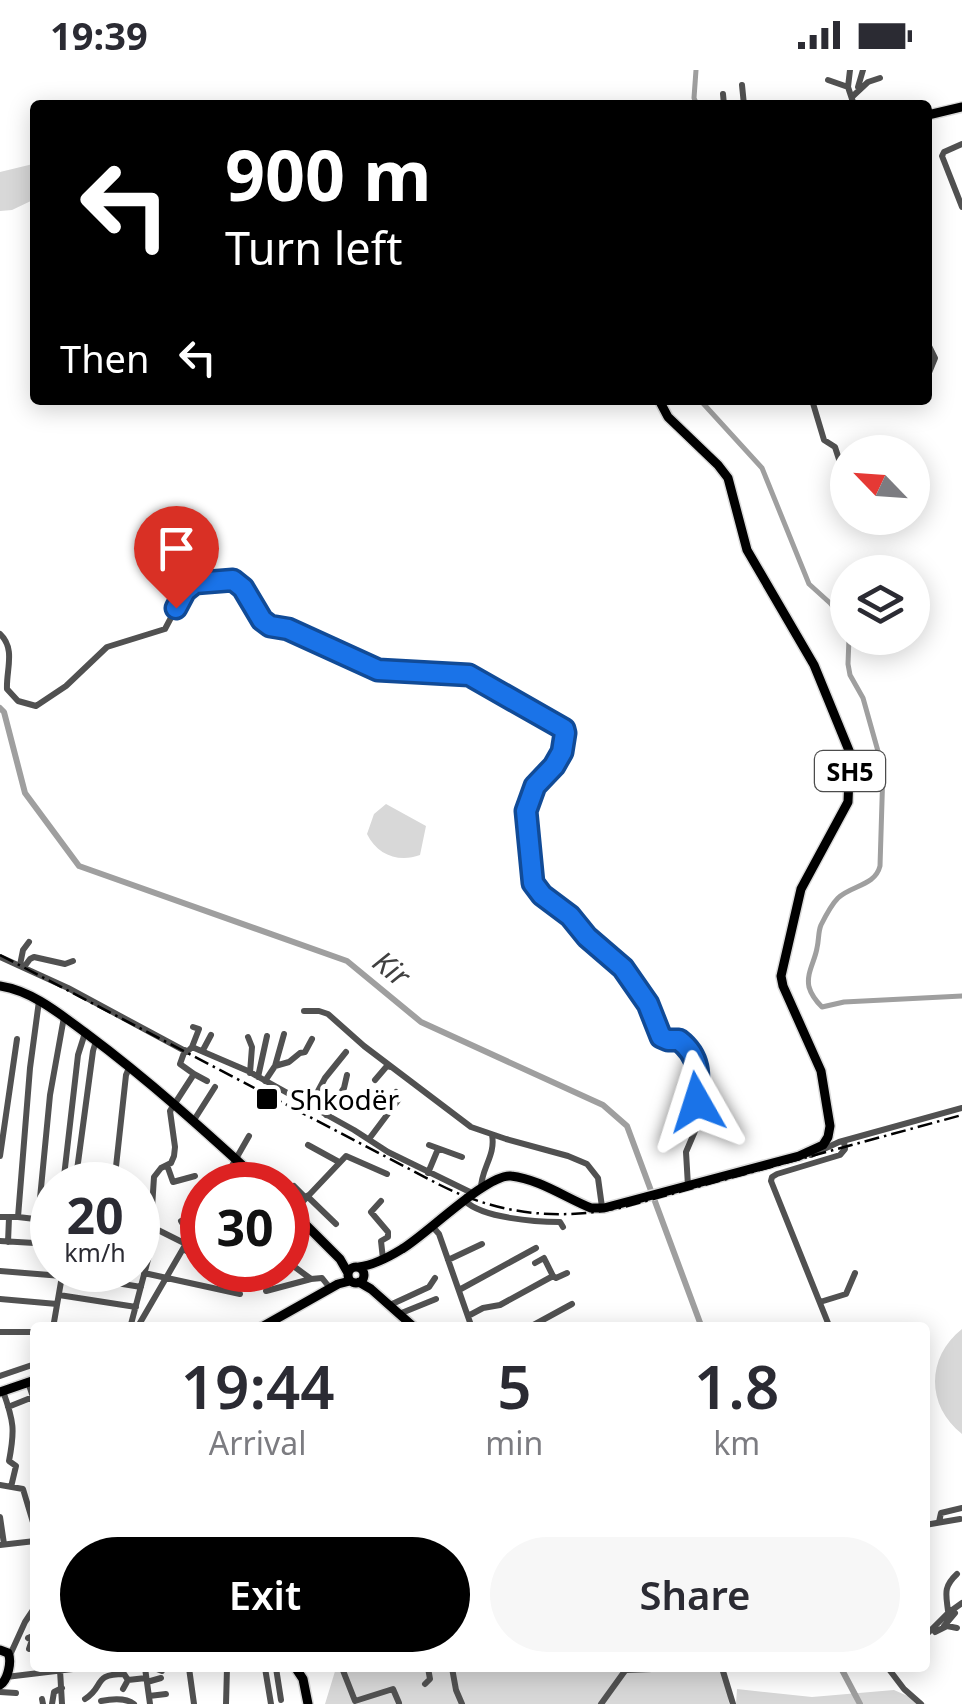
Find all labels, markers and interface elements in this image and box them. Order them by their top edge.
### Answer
text: 19:39 [50,9,148,61]
text: 900 m [225,126,432,222]
icon: left [60,140,190,270]
text: Turn left [225,217,402,278]
icon: left [170,330,225,385]
text: Then [60,332,150,384]
north arrow [830,435,930,535]
map controls [830,435,930,655]
pin [134,506,219,609]
icon: arrive [149,521,204,576]
button: layers [830,555,930,655]
road number: SH5 [815,751,885,791]
water label: Kir [365,941,420,996]
position arrow [645,1050,749,1154]
place label: Shkodër [290,1080,400,1118]
marker: Shkodër [254,1086,280,1112]
speed limit sign: 30 [180,1162,310,1292]
text: 20 [66,1181,124,1249]
text: km/h [64,1235,126,1269]
text: 19:44 [181,1345,335,1427]
text: 5 [497,1345,531,1427]
text: 1.8 [694,1345,779,1427]
text: Arrival [209,1421,306,1464]
text: min [485,1421,543,1464]
text: km [713,1421,760,1464]
button: Exit [60,1537,470,1652]
button: Share [490,1537,900,1652]

